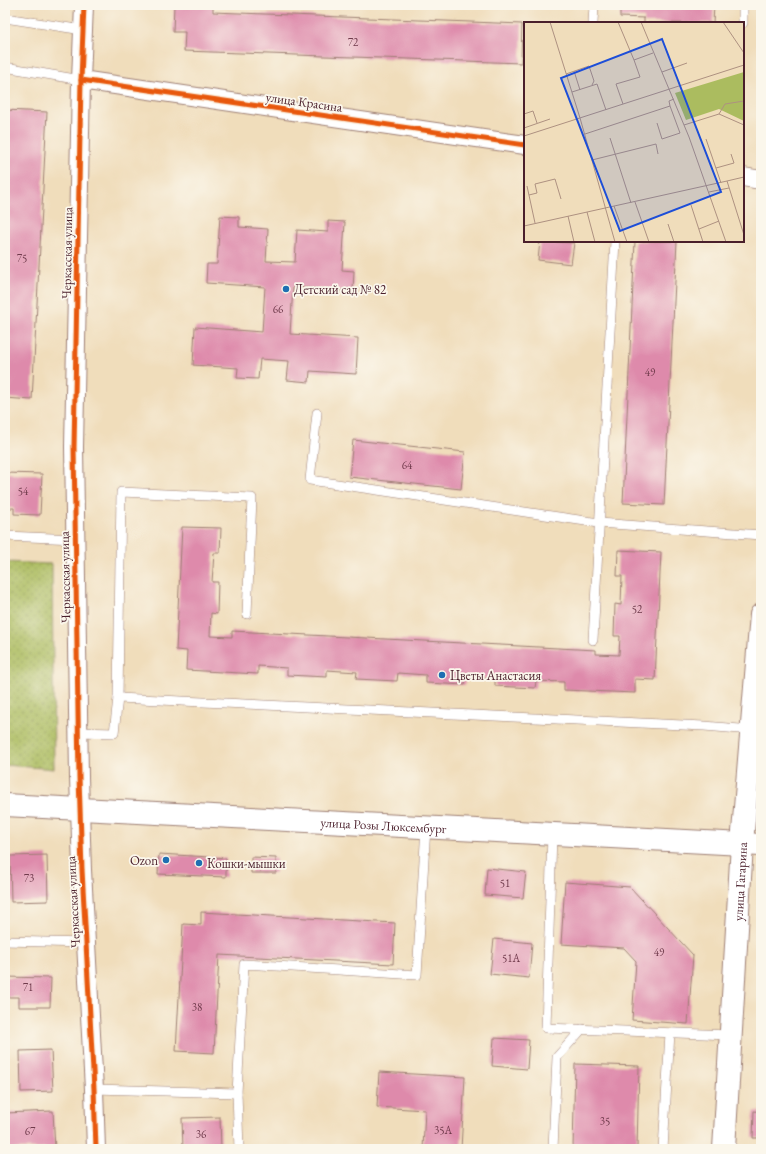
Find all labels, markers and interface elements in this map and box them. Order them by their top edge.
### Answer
inset map [524,22,744,242]
house number: 72 [348,35,359,49]
street label: улица Красина [265,88,344,116]
street label: Черкасская улица [58,206,76,299]
house number: 75 [17,251,27,265]
place label: Детский сад № 82 [294,281,387,298]
marker: Детский сад № 82 [281,284,291,294]
house number: 66 [273,302,284,316]
house number: 49 [645,365,656,379]
house number: 64 [402,458,413,472]
house number: 54 [18,484,29,498]
street label: Черкасская улица [56,530,74,623]
house number: 52 [632,602,643,616]
place label: Цветы Анастасия [450,667,541,684]
marker: Цветы Анастасия [437,670,447,680]
street label: улица Розы Люксембург [320,813,447,837]
street label: улица Гагарина [729,841,751,921]
place label: Ozon [130,852,158,869]
street label: Черкасская улица [62,855,84,948]
marker: Ozon [161,855,171,865]
place label: Кошки-мышки [207,855,286,872]
marker: Кошки-мышки [194,858,204,868]
house number: 73 [24,871,34,885]
house number: 51 [500,876,510,890]
house number: 49 [654,945,665,959]
house number: 51А [502,951,520,965]
house number: 71 [23,980,33,994]
house number: 38 [192,1000,202,1014]
house number: 35 [600,1114,610,1128]
house number: 35А [434,1123,452,1137]
house number: 67 [25,1124,36,1138]
house number: 36 [196,1127,207,1141]

